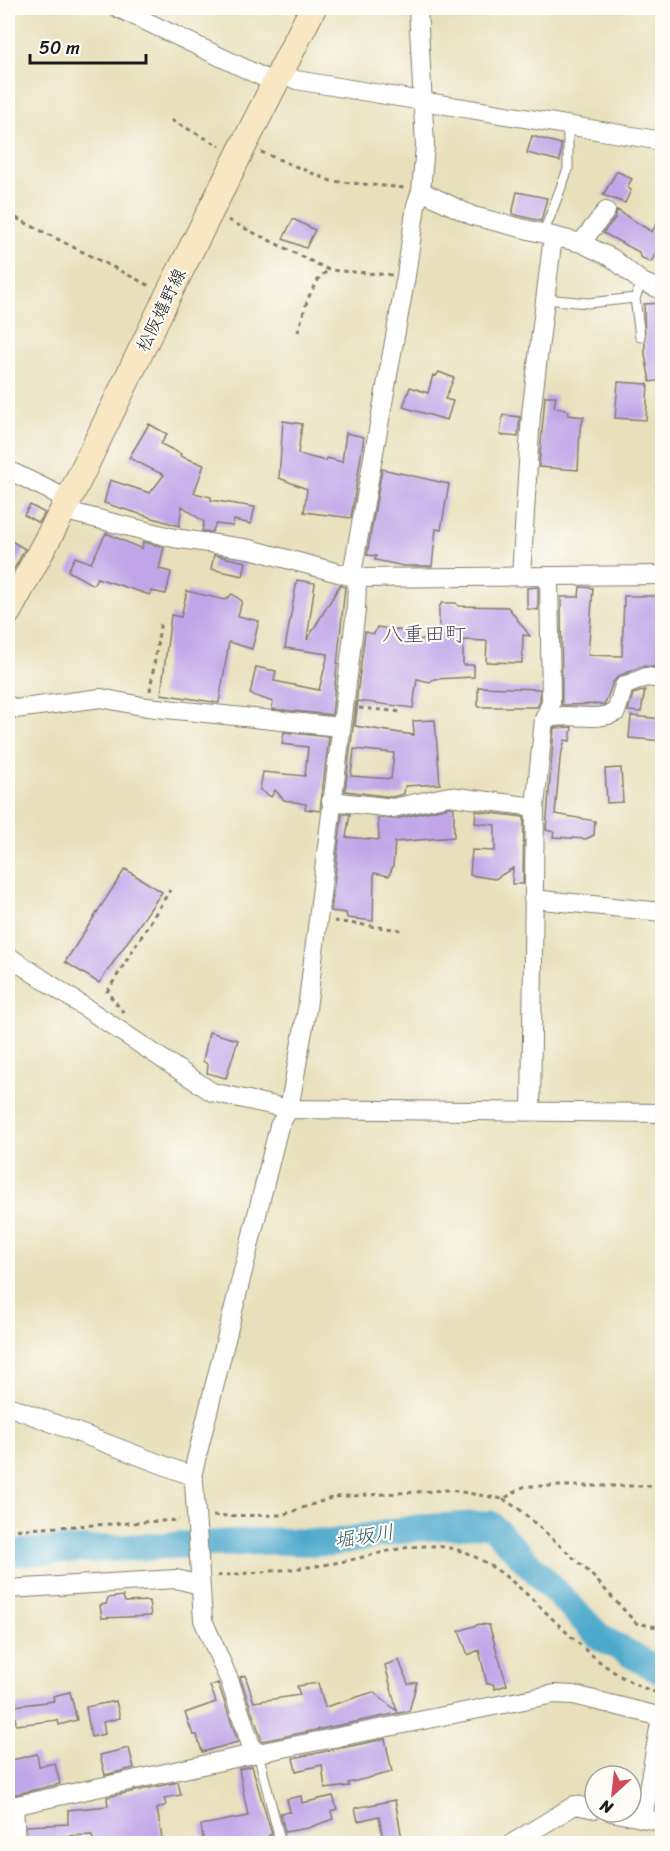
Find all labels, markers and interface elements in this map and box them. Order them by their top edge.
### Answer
scale bar [30,27,146,65]
text: 50 m [39,32,80,64]
street label: 松阪嬉野線 [127,263,195,357]
district label: 八重田町 [382,615,466,653]
water label: 堀坂川 [332,1515,396,1558]
north arrow [583,1764,643,1824]
text: N [594,1791,619,1823]

